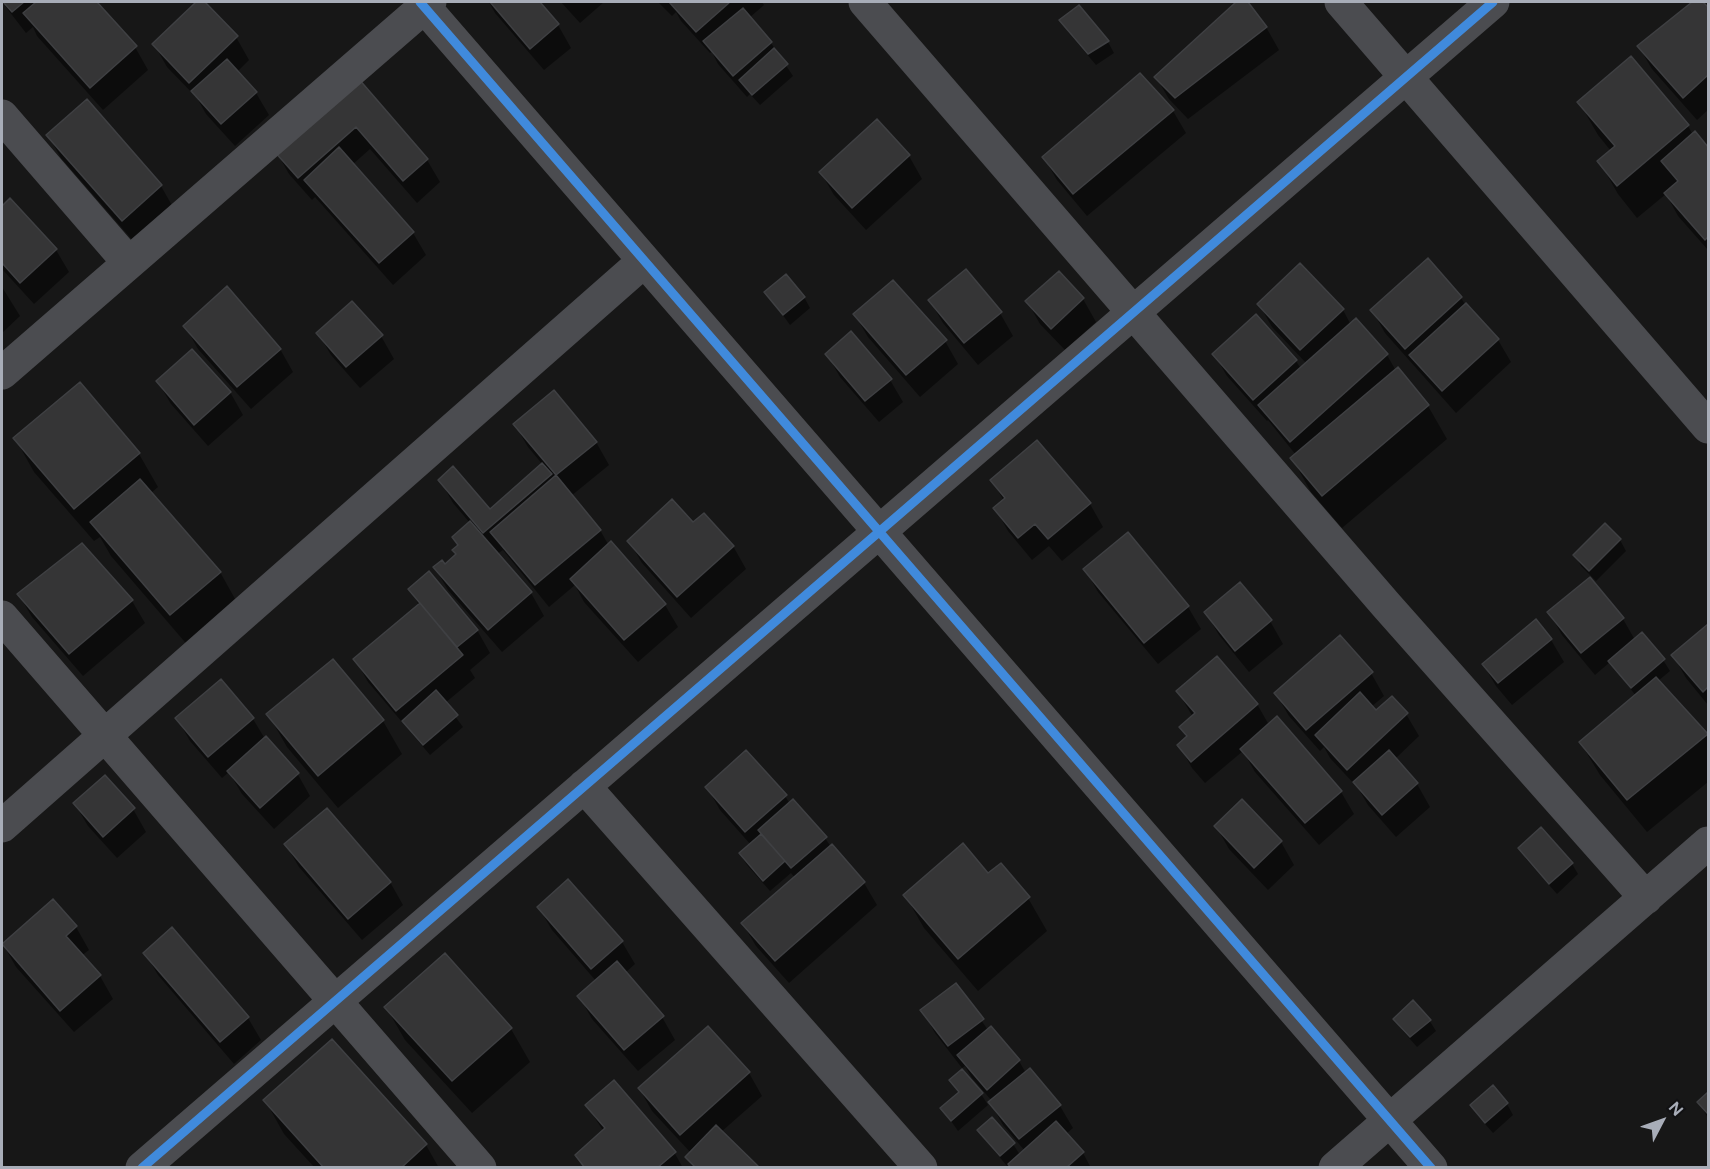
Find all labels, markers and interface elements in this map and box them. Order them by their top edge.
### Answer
north arrow [1632,1091,1692,1151]
text: N [1665,1098,1687,1120]

